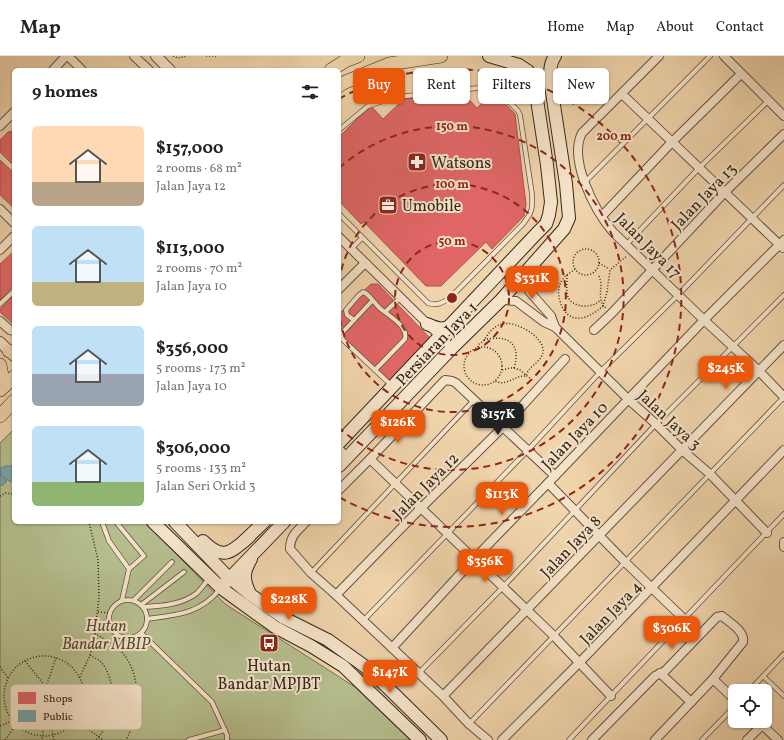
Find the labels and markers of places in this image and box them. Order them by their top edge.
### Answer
pharmacy icon: Watsons [406,151,428,173]
place label: Watsons [431,153,491,175]
office icon: Umobile [377,194,399,216]
place label: Umobile [402,196,461,218]
pin: $331K [504,266,560,300]
centre of rings [445,291,459,305]
pin: $245K [698,356,754,390]
pin: $157K [470,402,526,436]
pin: $126K [370,410,426,444]
pin: $113K [474,482,530,516]
pin: $356K [457,549,513,583]
pin: $228K [261,587,317,621]
pin: $306K [644,616,700,650]
bus stop icon: Hutan Bandar MPJBT [258,632,280,654]
place label: Hutan Bandar MPJBT [218,656,320,696]
pin: $147K [362,660,418,694]

